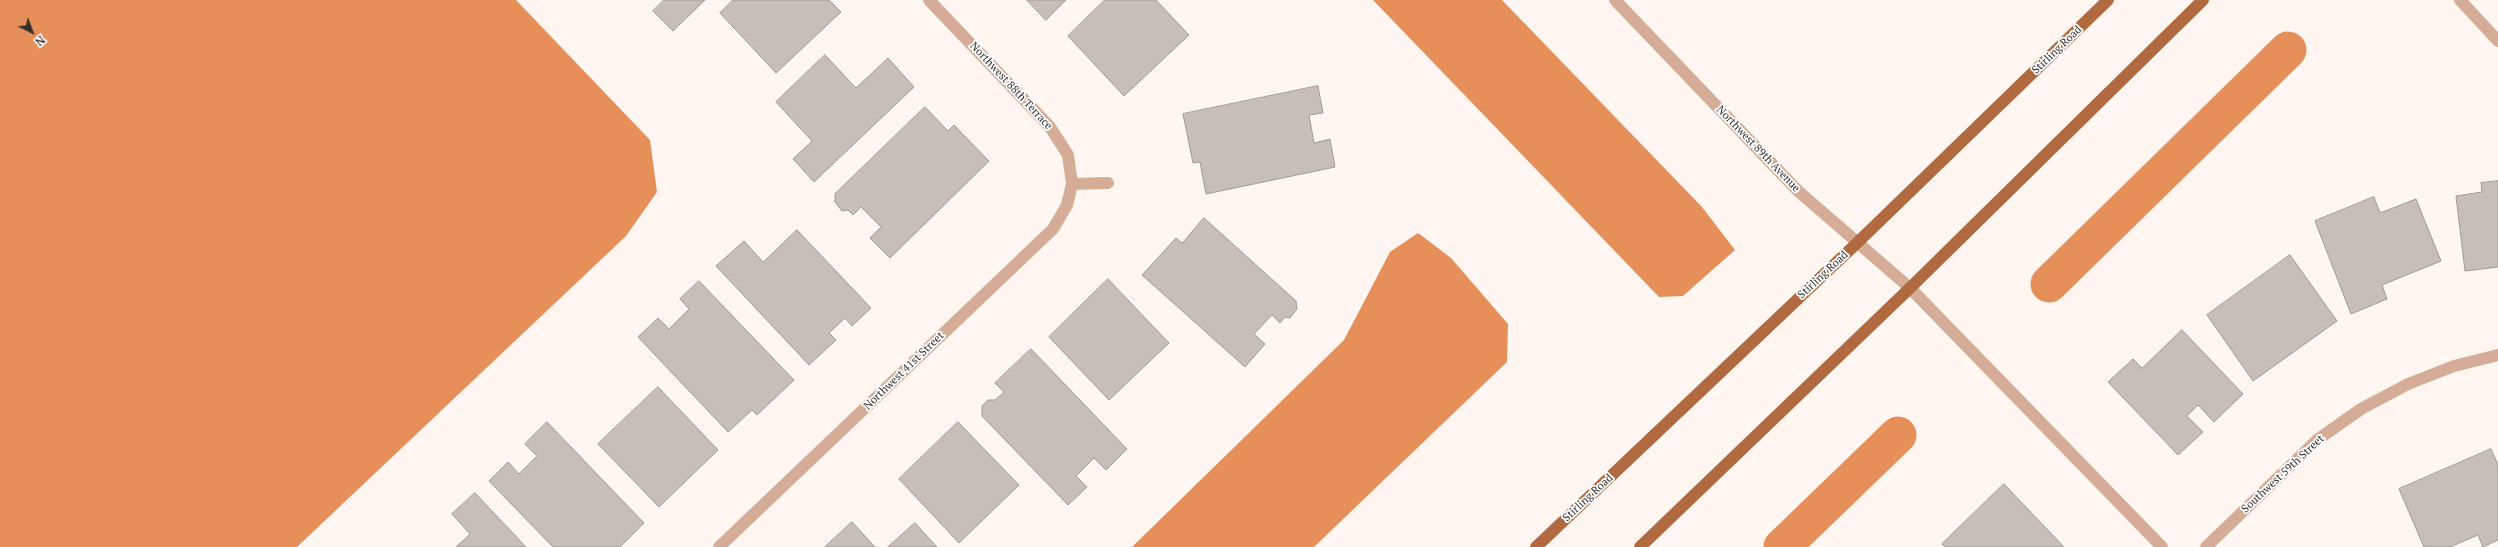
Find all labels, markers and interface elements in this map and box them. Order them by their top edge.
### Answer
north arrow [12,12,52,52]
street label: Stirling Road [2030,23,2084,77]
text: N [32,33,48,49]
street label: Northwest 88th Terrace [967,39,1055,133]
street label: Northwest 89th Avenue [1713,103,1803,195]
street label: Stirling Road [1795,248,1851,302]
street label: Northwest 41st Street [861,329,947,413]
street label: Southwest 59th Street [2239,432,2327,516]
street label: Stirling Road [1560,471,1616,525]

